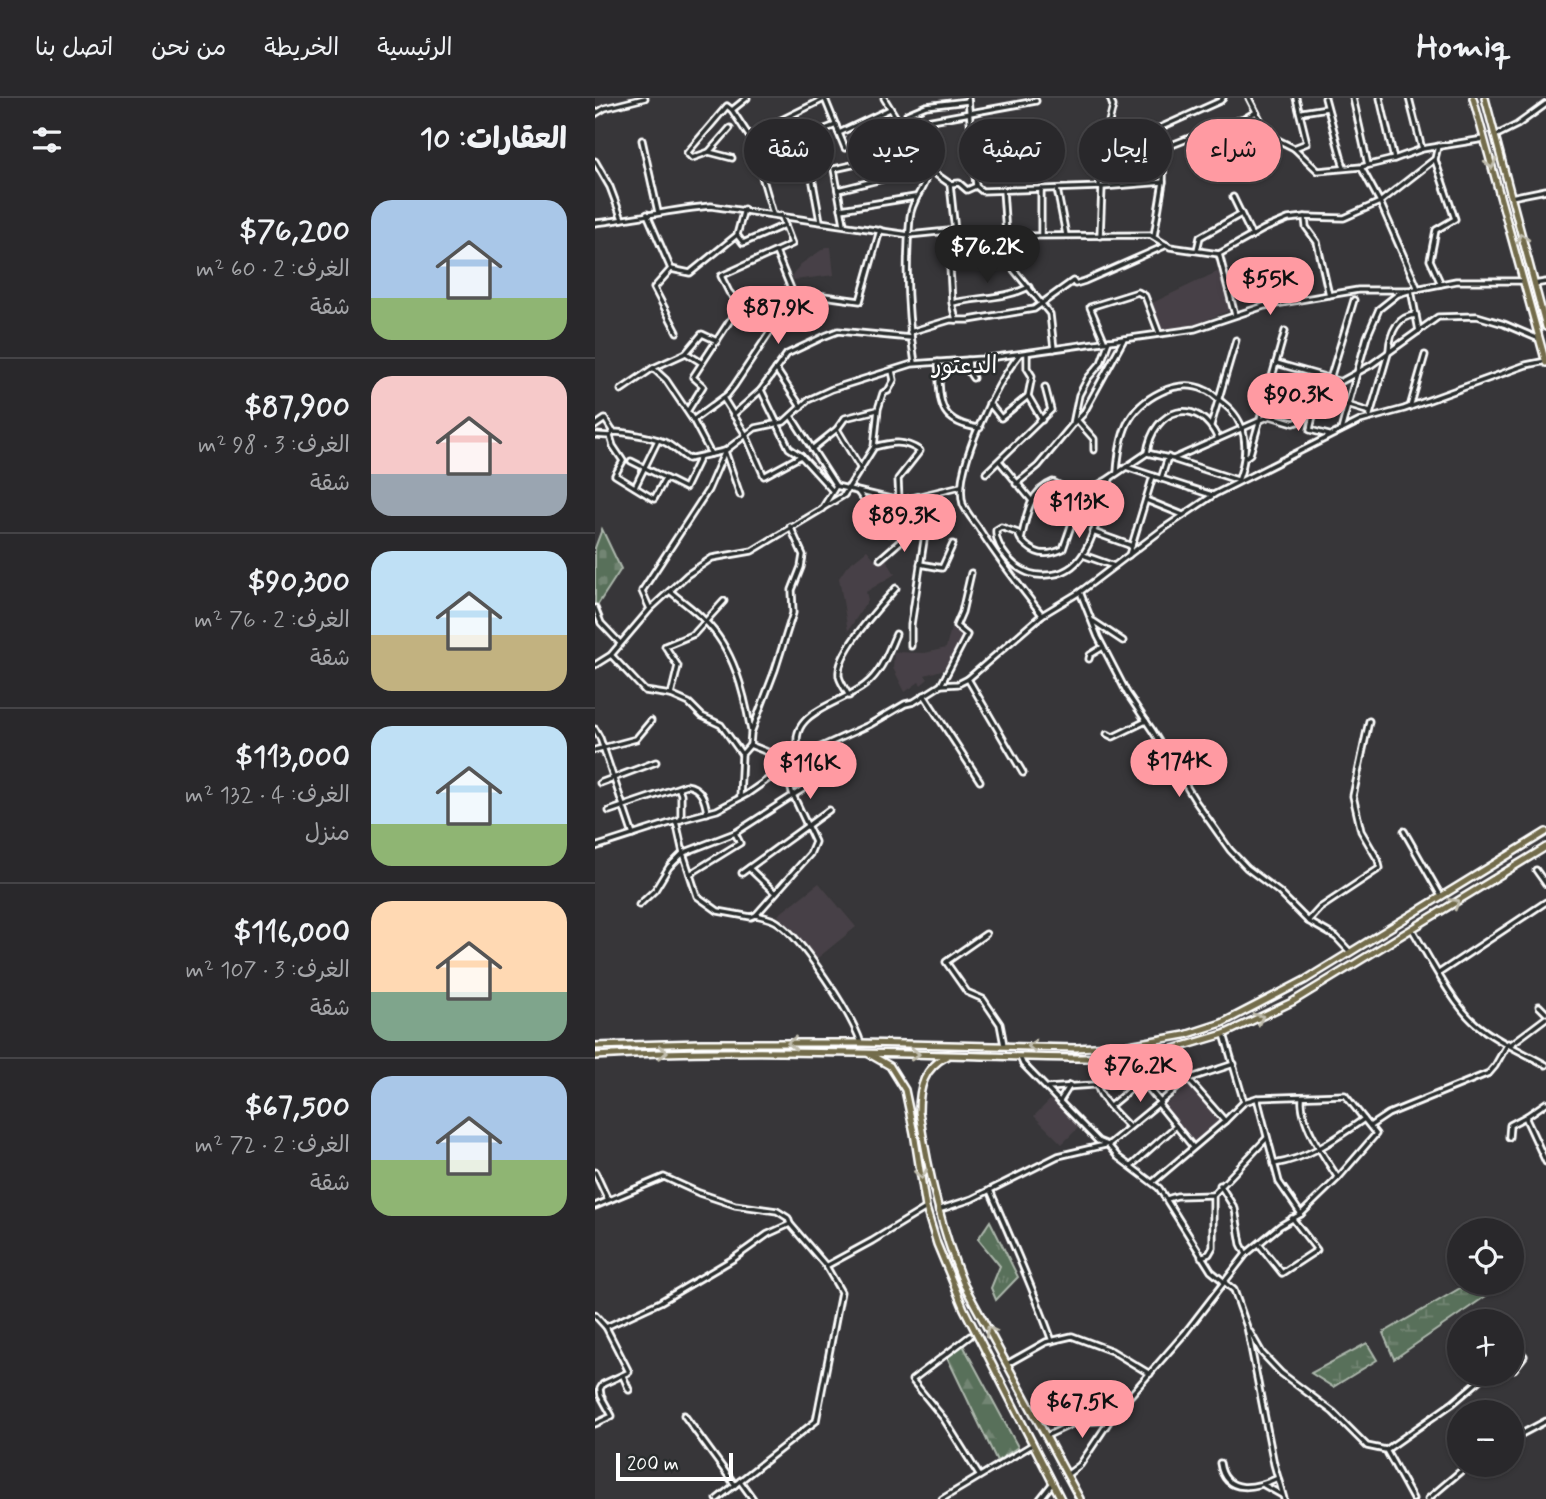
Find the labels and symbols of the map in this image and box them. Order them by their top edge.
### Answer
one-way arrow [1483,158,1497,170]
pin: $76.2K [930,226,1044,285]
one-way arrow [1516,232,1530,244]
pin: $55K [1229,258,1311,317]
pin: $87.9K [721,286,835,346]
district label: الدعتور [931,351,997,382]
pin: $90.3K [1241,374,1355,433]
pin: $113K [1030,480,1128,540]
pin: $89.3K [847,494,961,554]
pin: $174K [1130,740,1228,799]
pin: $116K [761,742,859,801]
one-way arrow [1447,898,1460,911]
one-way arrow [1252,1012,1264,1026]
one-way arrow [787,1035,797,1051]
one-way arrow [1027,1039,1038,1054]
pin: $76.2K [1083,1044,1197,1104]
one-way arrow [658,1045,669,1060]
one-way arrow [910,1047,921,1062]
one-way arrow [913,1168,928,1179]
one-way arrow [984,1326,998,1339]
pin: $67.5K [1025,1380,1139,1440]
scale bar [616,1450,733,1482]

